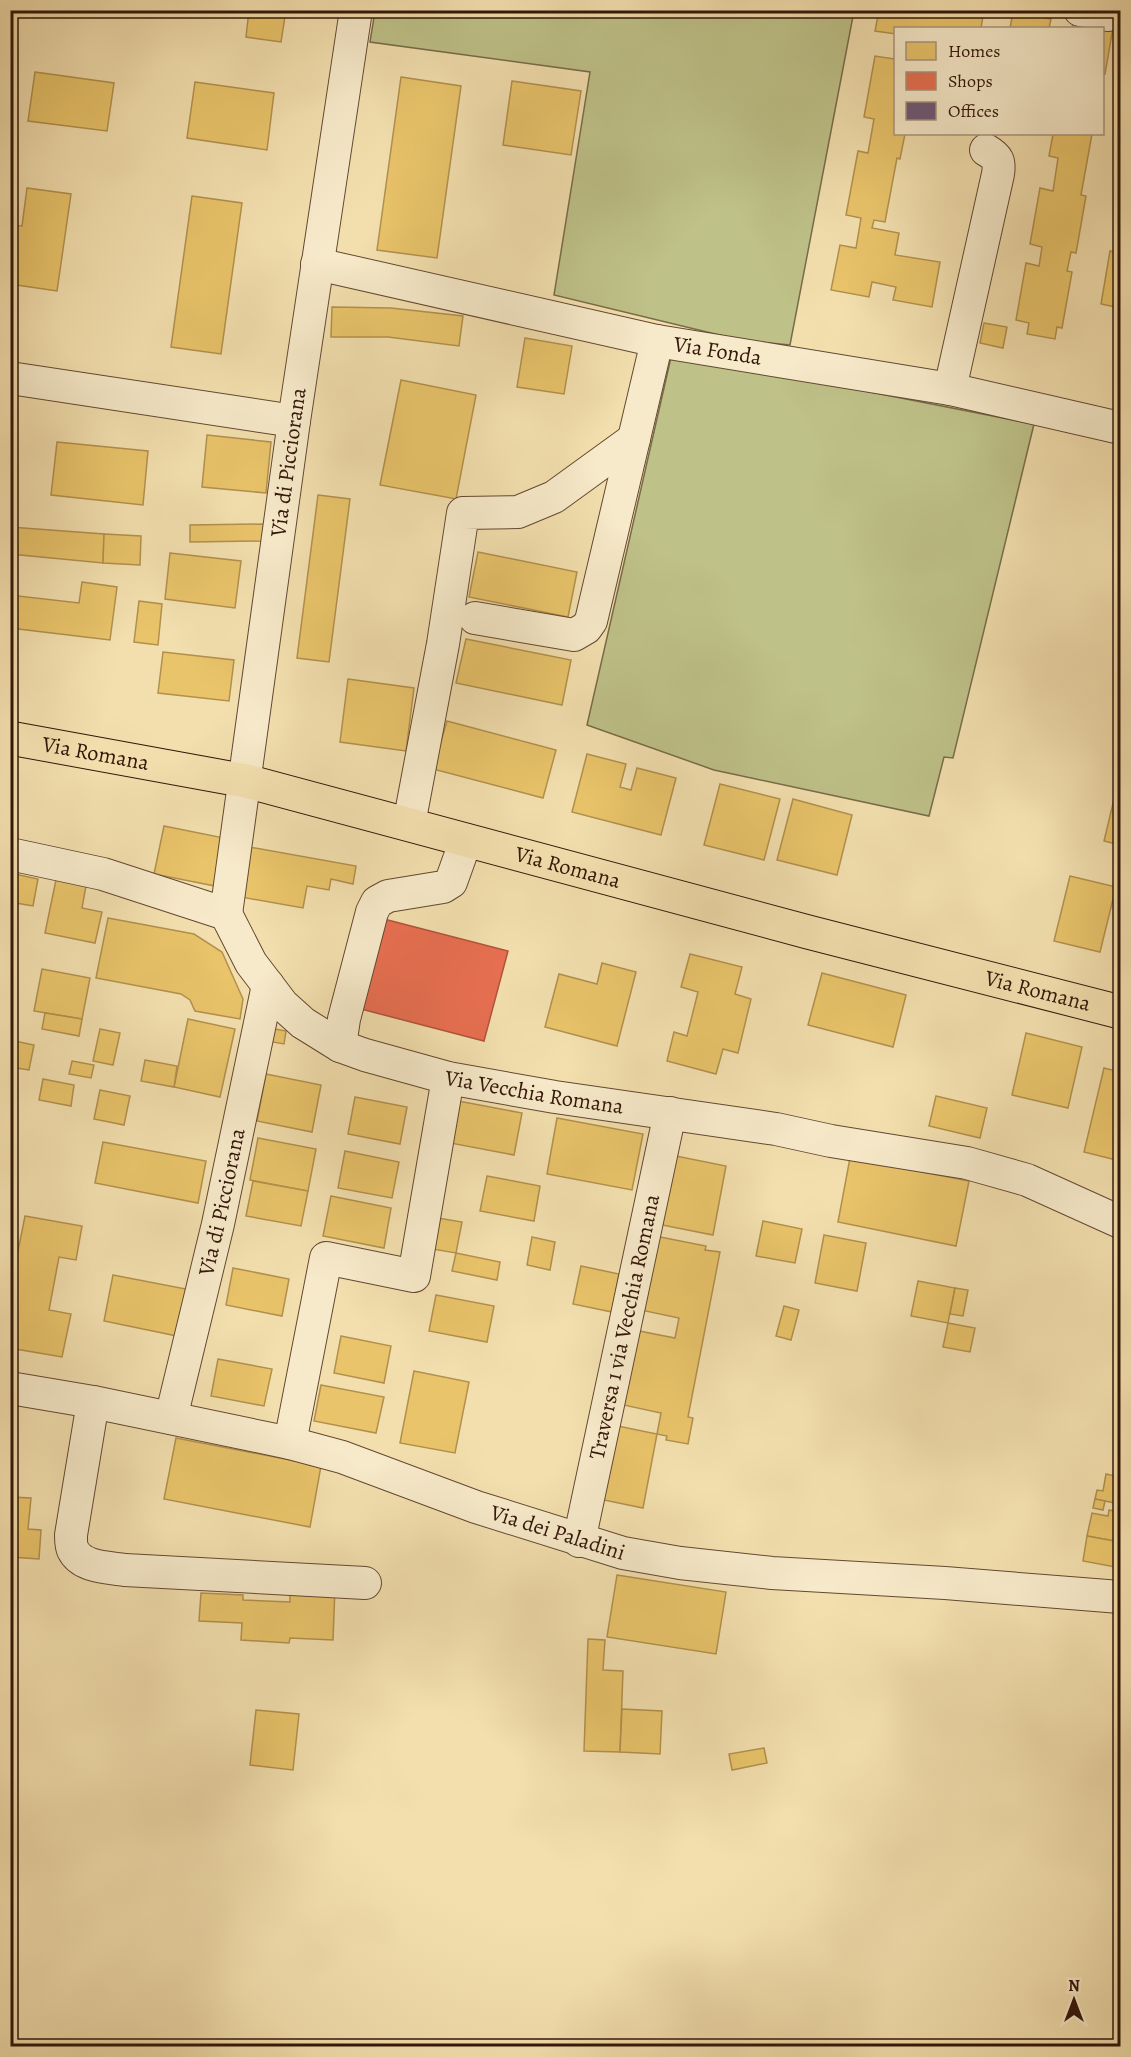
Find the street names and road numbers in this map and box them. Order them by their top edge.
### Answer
street label: Via Fonda [670,329,765,373]
street label: Via di Picciorana [263,385,314,540]
street label: Via Romana [39,729,152,778]
street label: Via Romana [511,839,624,896]
street label: Via Romana [981,963,1095,1019]
street label: Via Vecchia Romana [442,1063,626,1122]
street label: Via di Picciorana [191,1125,253,1280]
street label: Traversa 1 via Vecchia Romana [582,1191,667,1462]
street label: Via dei Paladini [486,1497,629,1568]

